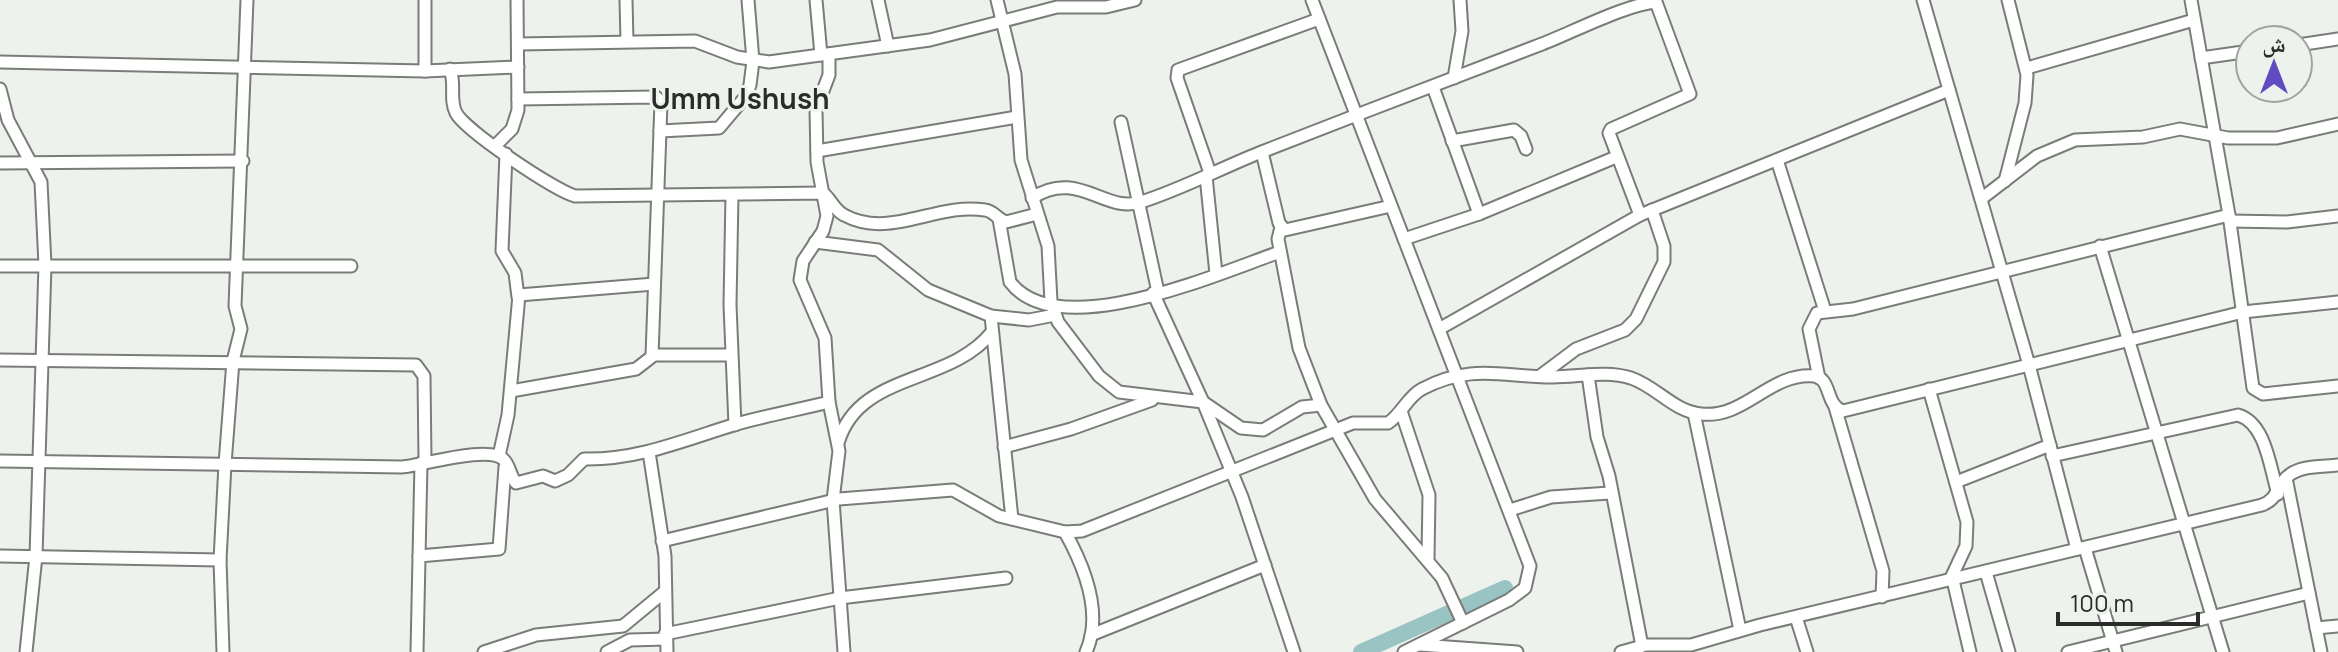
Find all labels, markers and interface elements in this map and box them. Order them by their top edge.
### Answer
north arrow [2234,24,2314,104]
text: ش [2262,29,2286,59]
district label: Umm Ushush [650,79,830,117]
scale bar [2058,576,2198,626]
text: 100 m [2070,586,2134,619]

